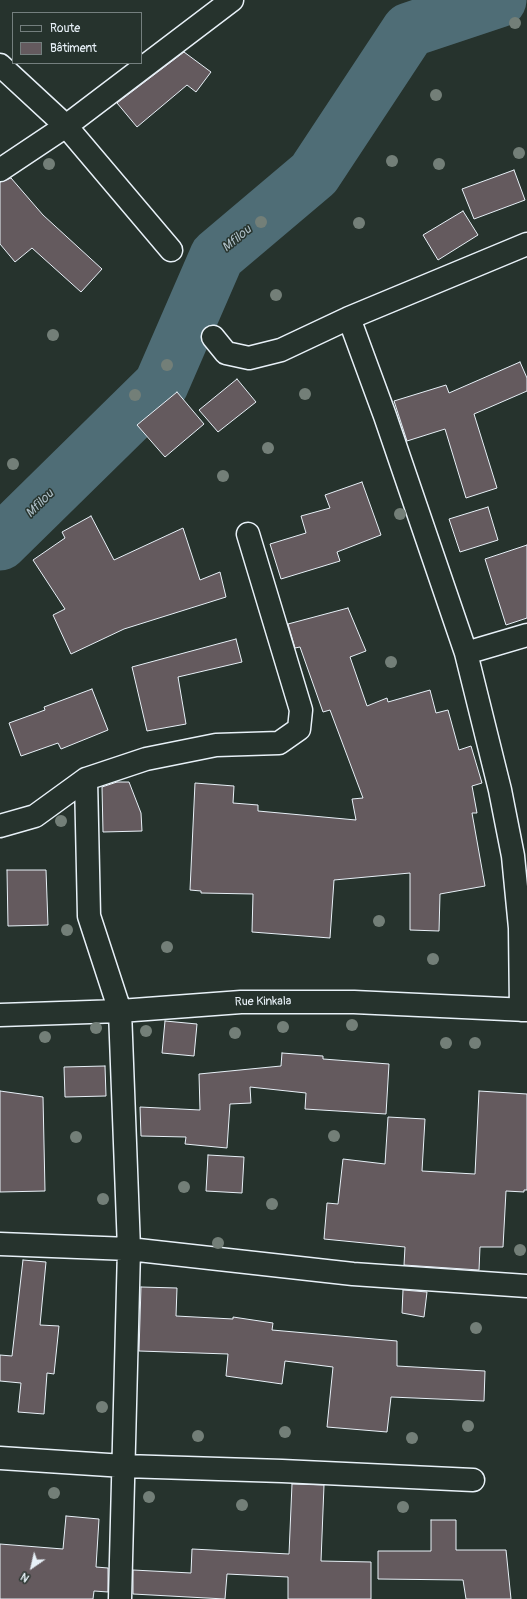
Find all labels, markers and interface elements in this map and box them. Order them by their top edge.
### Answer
legend [12,12,142,64]
text: Route [50,21,80,36]
text: Bâtiment [50,41,97,56]
water label: Mfilou [219,222,255,256]
water label: Mfilou [23,487,57,521]
street label: Rue Kinkala [235,994,291,1010]
north arrow [12,1547,52,1587]
text: N [18,1570,32,1585]

